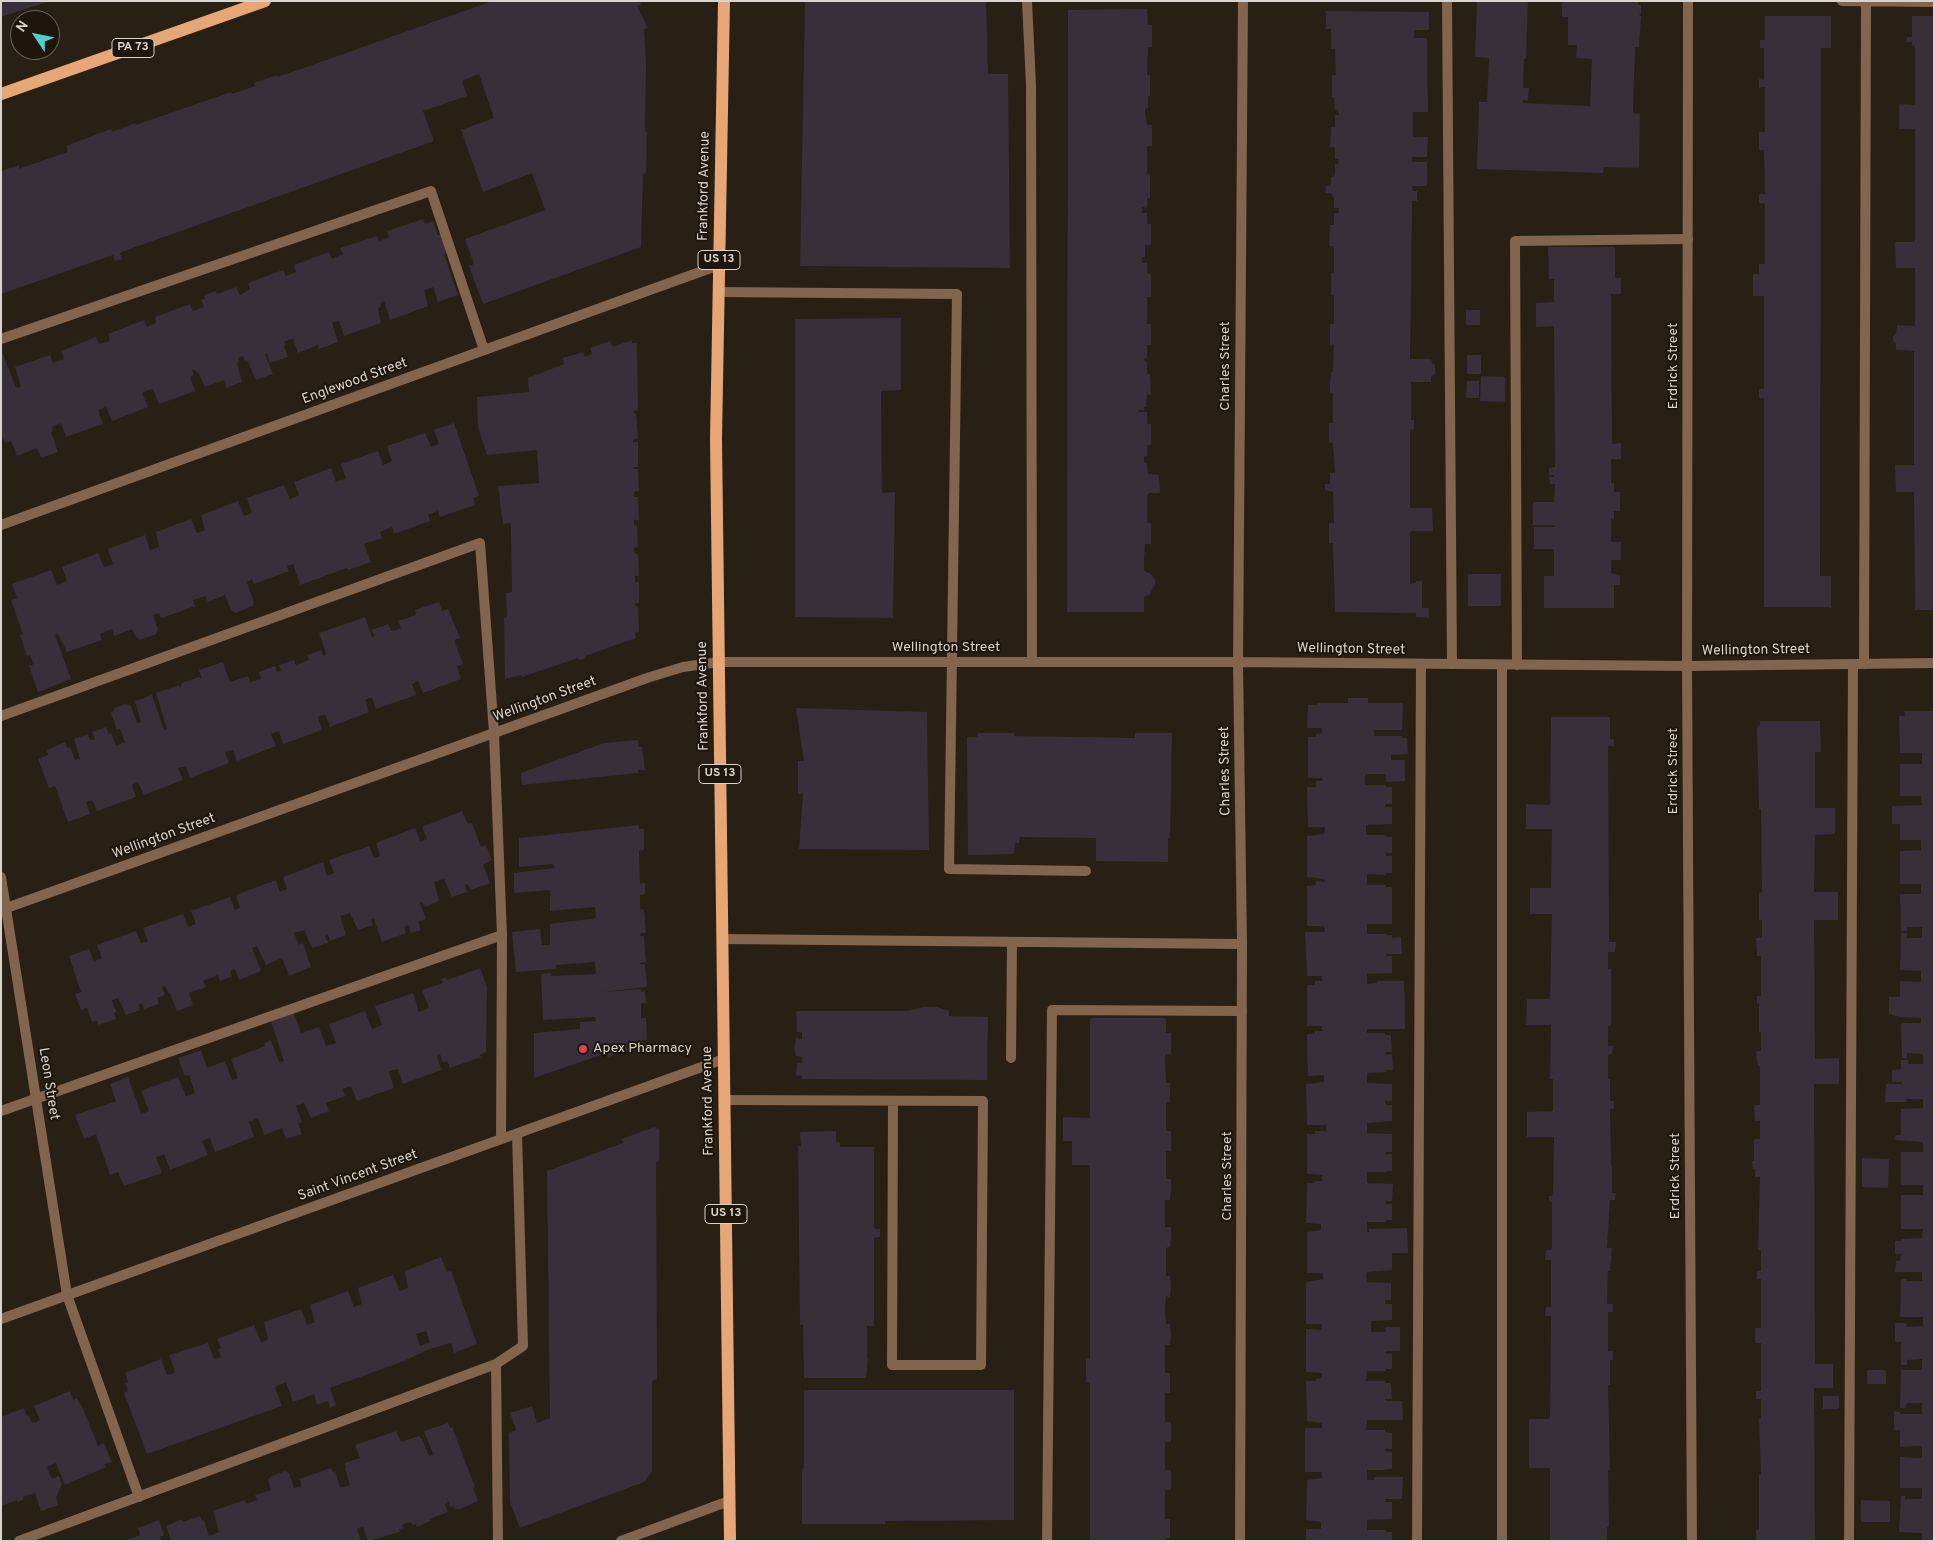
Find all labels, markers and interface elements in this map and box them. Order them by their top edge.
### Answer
north arrow [10,10,60,60]
text: N [13,18,33,36]
road number: PA 73 [112,38,154,58]
street label: Frankford Avenue [696,131,714,241]
road number: US 13 [698,250,740,270]
street label: Charles Street [1218,321,1234,411]
street label: Erdrick Street [1666,323,1682,409]
street label: Englewood Street [300,355,410,409]
street label: Wellington Street [892,640,1000,656]
street label: Frankford Avenue [695,641,713,751]
street label: Wellington Street [1297,641,1405,659]
street label: Wellington Street [1702,642,1810,660]
street label: Wellington Street [491,674,599,726]
street label: Charles Street [1217,726,1235,816]
street label: Erdrick Street [1666,728,1682,814]
road number: US 13 [699,764,741,784]
street label: Wellington Street [110,811,218,863]
place label: Apex Pharmacy [593,1041,692,1057]
marker: Apex Pharmacy [577,1043,589,1055]
street label: Frankford Avenue [700,1046,718,1156]
street label: Leon Street [34,1047,62,1121]
street label: Charles Street [1220,1131,1236,1221]
street label: Erdrick Street [1668,1133,1684,1219]
street label: Saint Vincent Street [296,1147,420,1205]
road number: US 13 [705,1204,747,1224]

